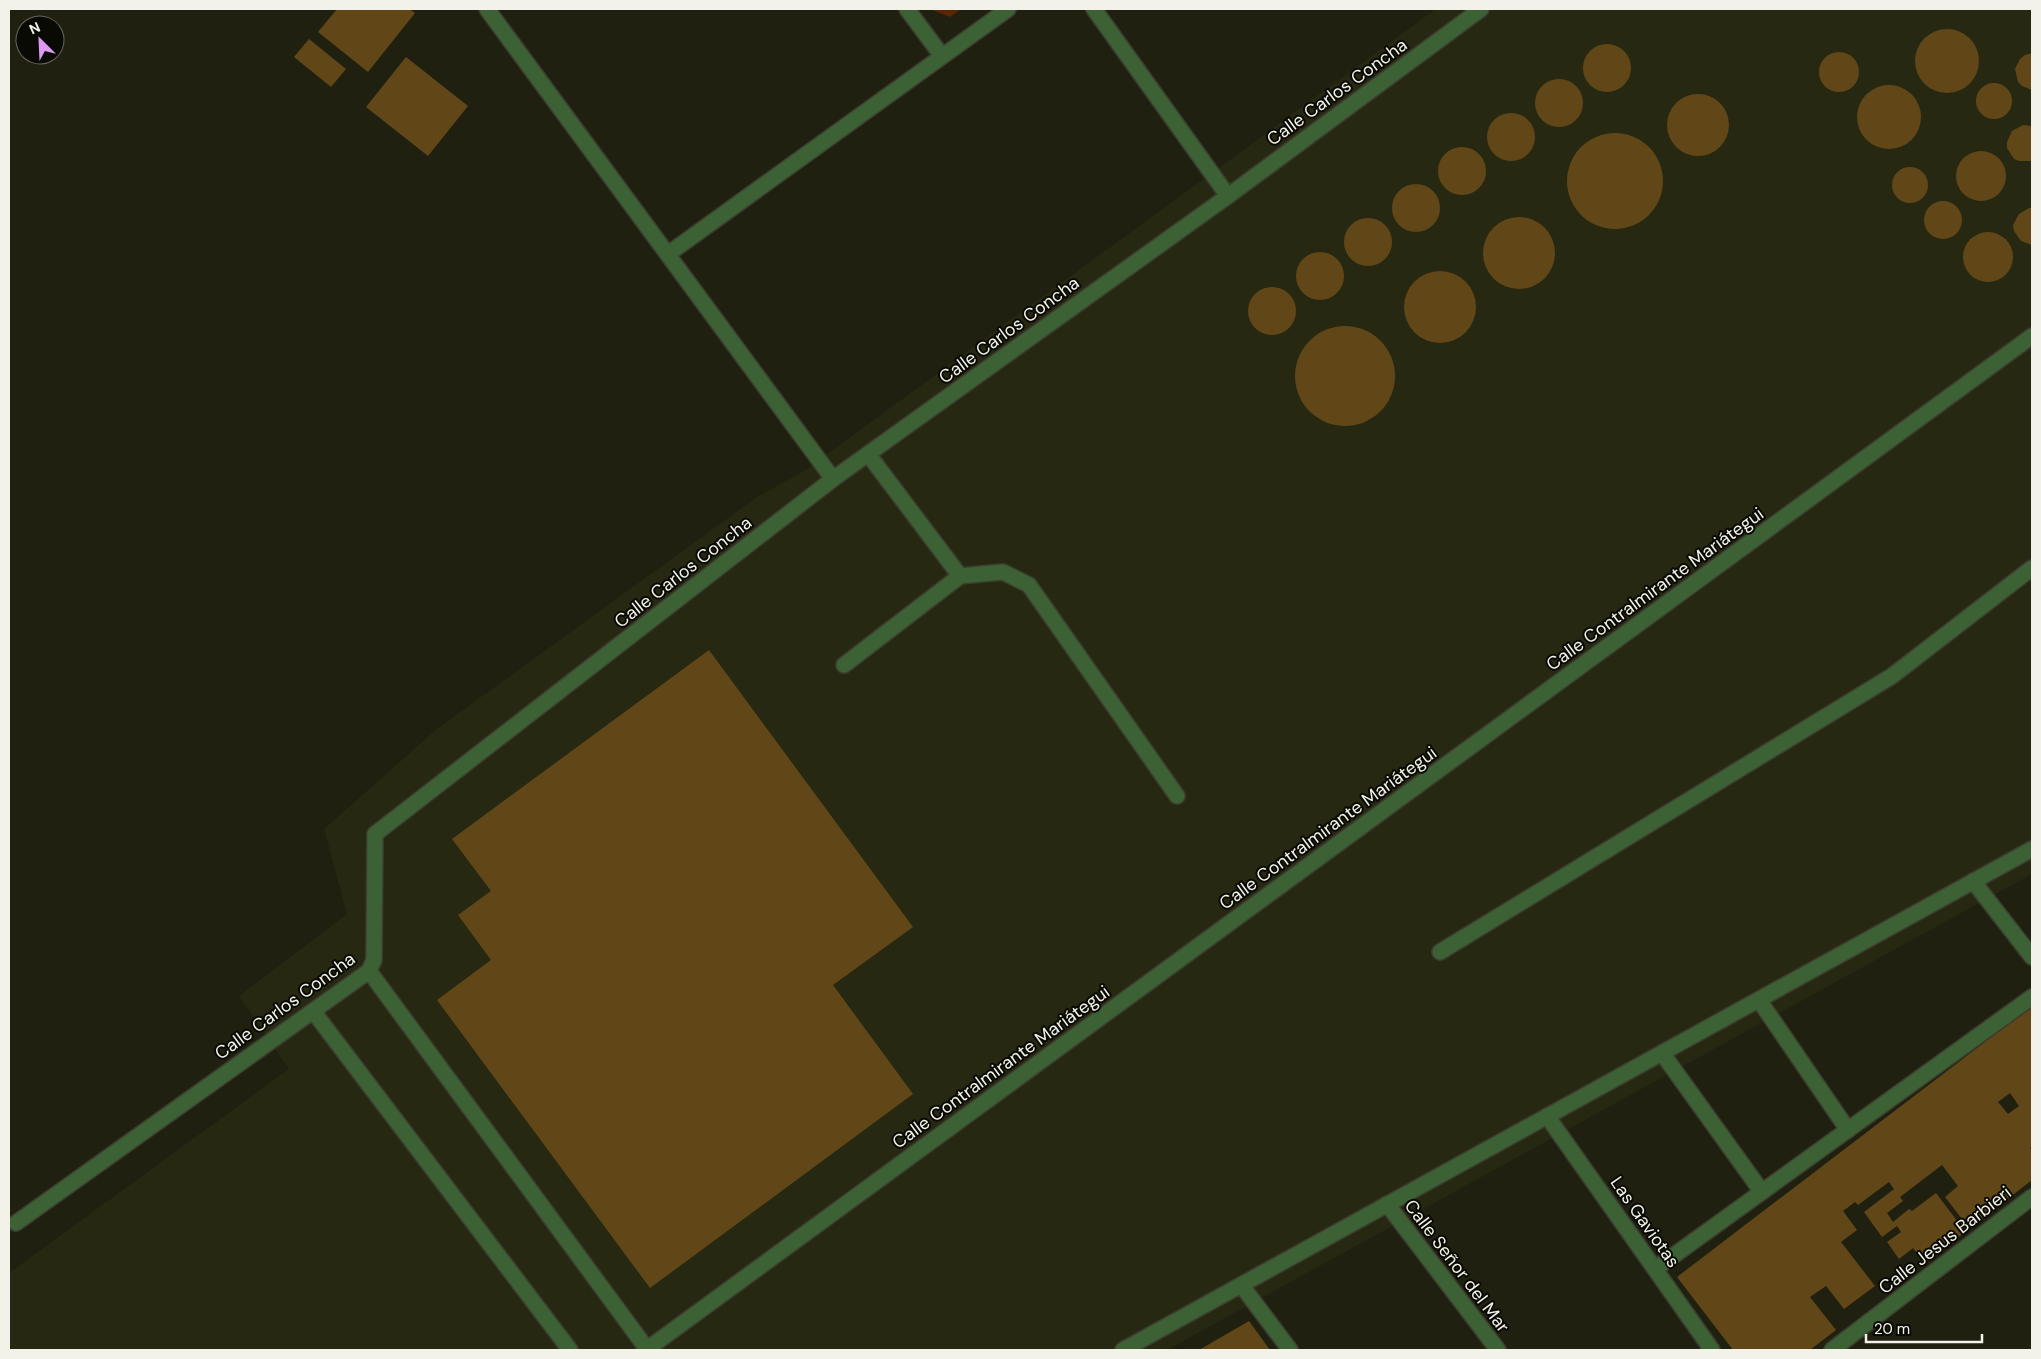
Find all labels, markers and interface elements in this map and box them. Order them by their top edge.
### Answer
north arrow [15,15,65,65]
text: N [26,18,43,38]
street label: Calle Carlos Concha [1262,33,1412,151]
street label: Calle Carlos Concha [934,271,1084,389]
street label: Calle Contralmirante Mariátegui [1541,502,1769,676]
street label: Calle Carlos Concha [609,511,757,633]
street label: Calle Contralmirante Mariátegui [1214,741,1442,915]
street label: Calle Carlos Concha [210,947,360,1065]
street label: Calle Contralmirante Mariátegui [887,980,1115,1154]
street label: Las Gaviotas [1605,1172,1685,1272]
street label: Calle Jesus Barbieri [1874,1181,2016,1299]
street label: Calle Señor del Mar [1399,1195,1515,1338]
scale bar [1866,1312,1982,1344]
text: 20 m [1874,1319,1910,1339]

